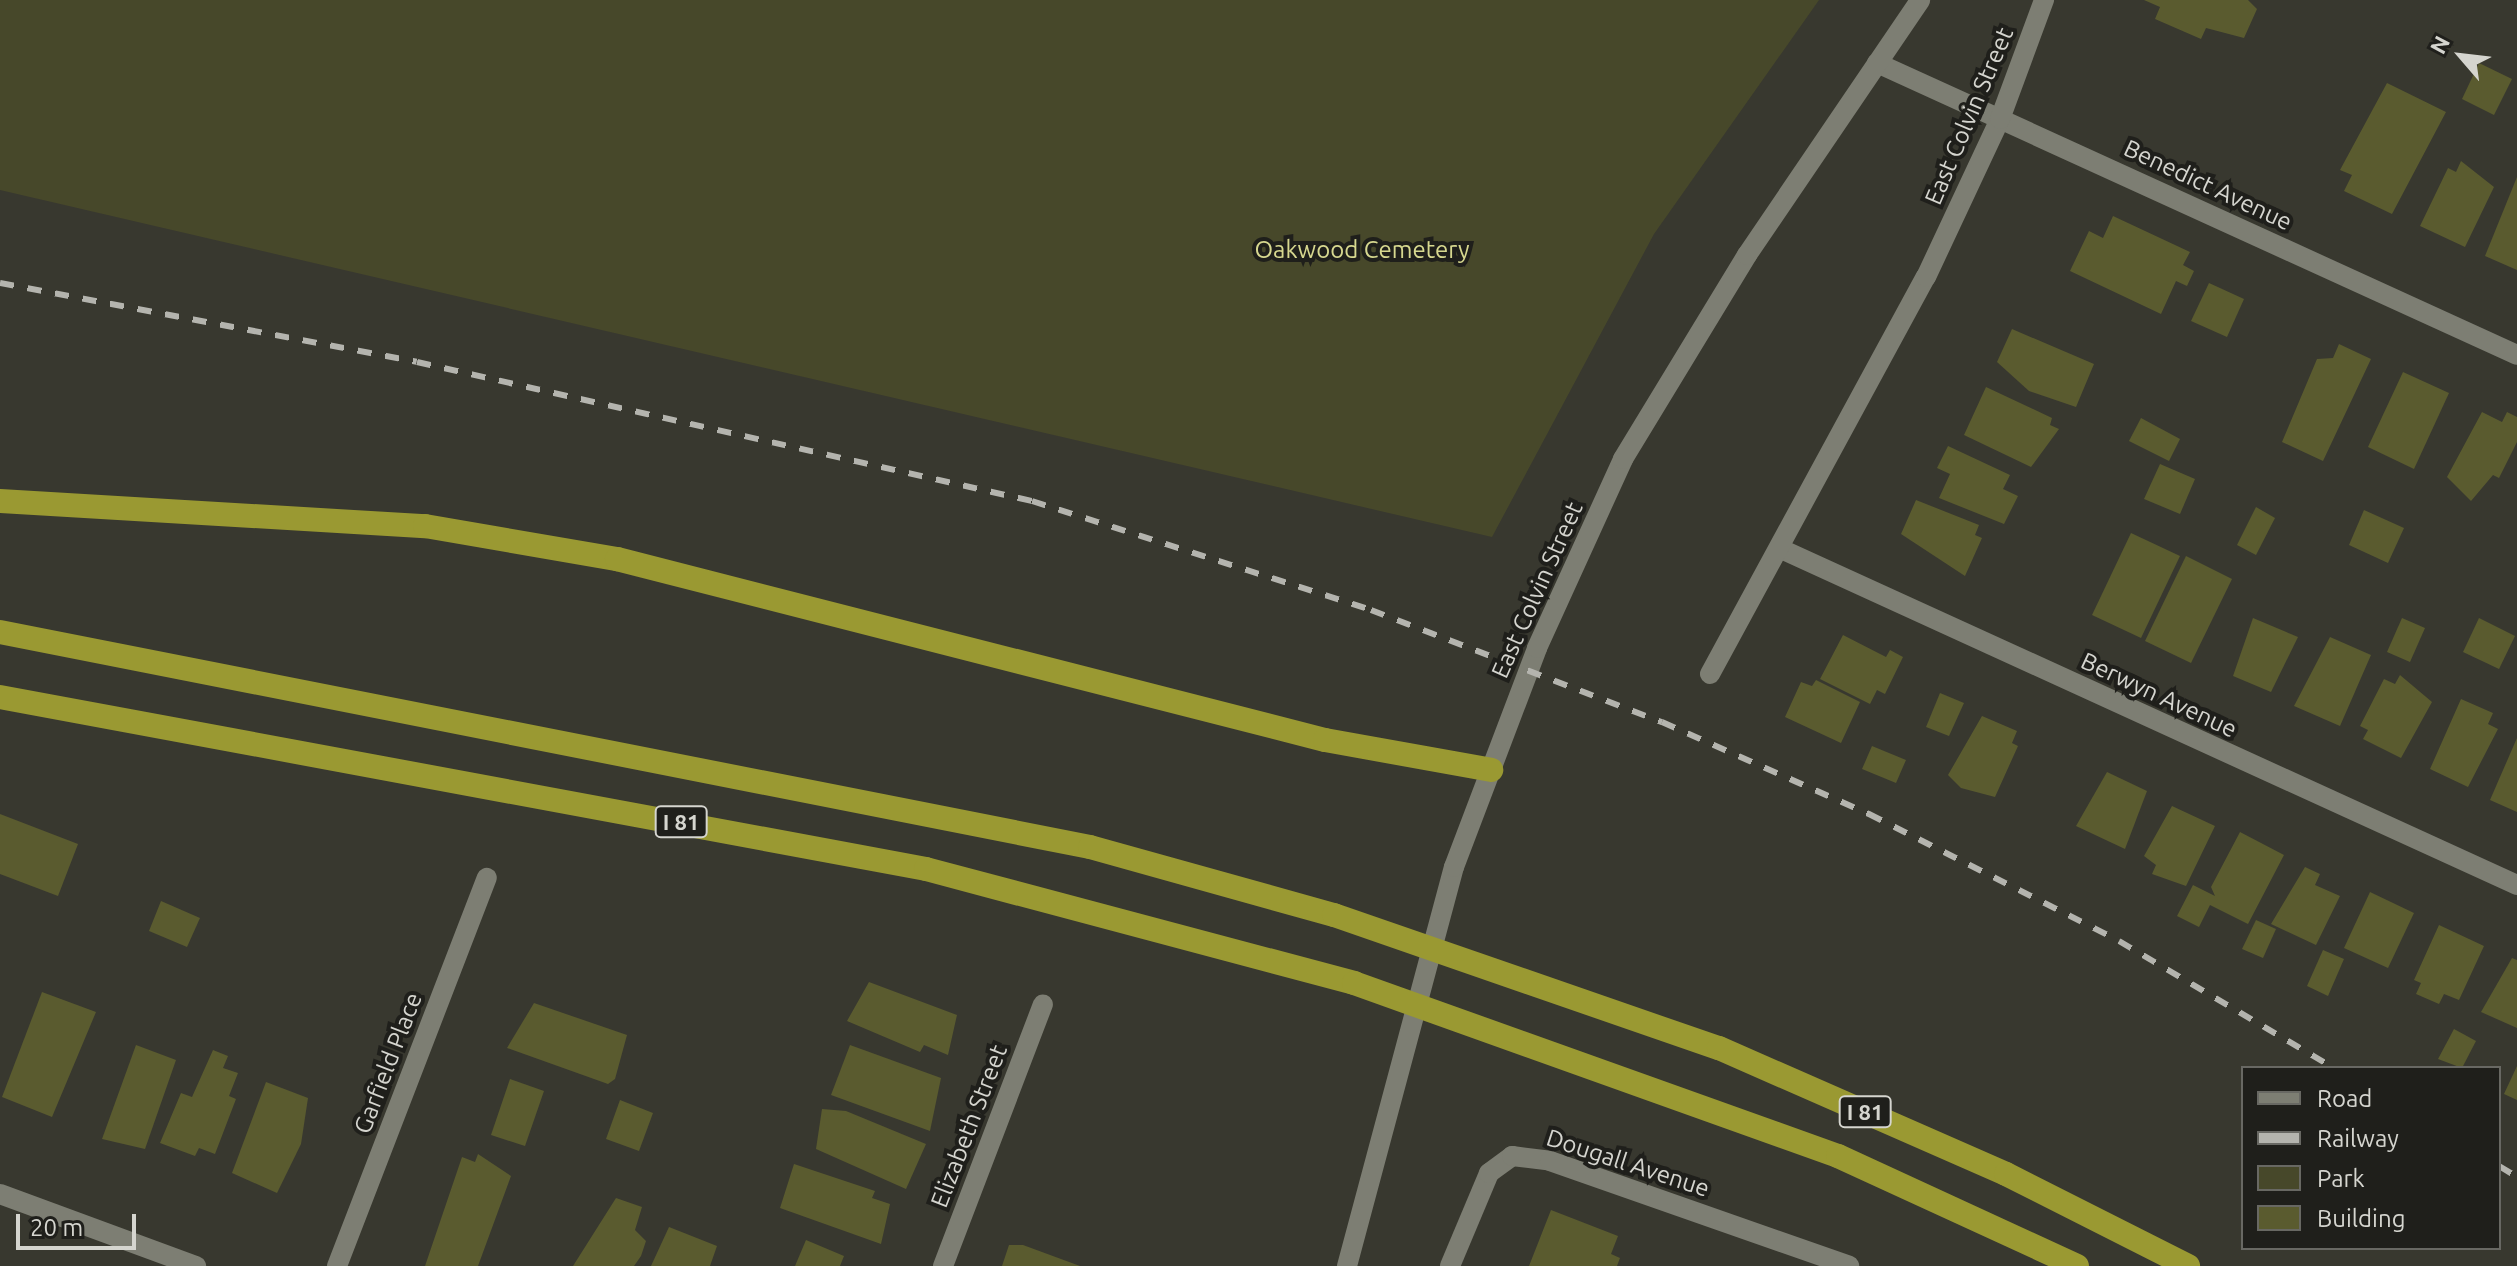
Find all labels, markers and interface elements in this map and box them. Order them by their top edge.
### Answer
north arrow [2421,16,2501,96]
street label: East Colvin Street [1919,23,2019,209]
text: N [2424,31,2454,58]
street label: Benedict Avenue [2119,133,2297,237]
park label: Oakwood Cemetery [1254,236,1470,264]
street label: East Colvin Street [1485,497,1589,683]
street label: Berwyn Avenue [2076,646,2242,744]
road number: I 81 [653,804,709,840]
street label: Garfield Place [348,988,428,1138]
street label: Elizabeth Street [925,1041,1013,1211]
legend [2241,1066,2501,1250]
text: Road [2317,1085,2372,1112]
road number: I 81 [1837,1094,1893,1130]
street label: Dougall Avenue [1543,1123,1713,1203]
text: Railway [2317,1125,2399,1152]
text: Park [2317,1165,2365,1192]
scale bar [20,1198,140,1248]
text: Building [2317,1205,2405,1232]
text: 20 m [30,1214,83,1241]

